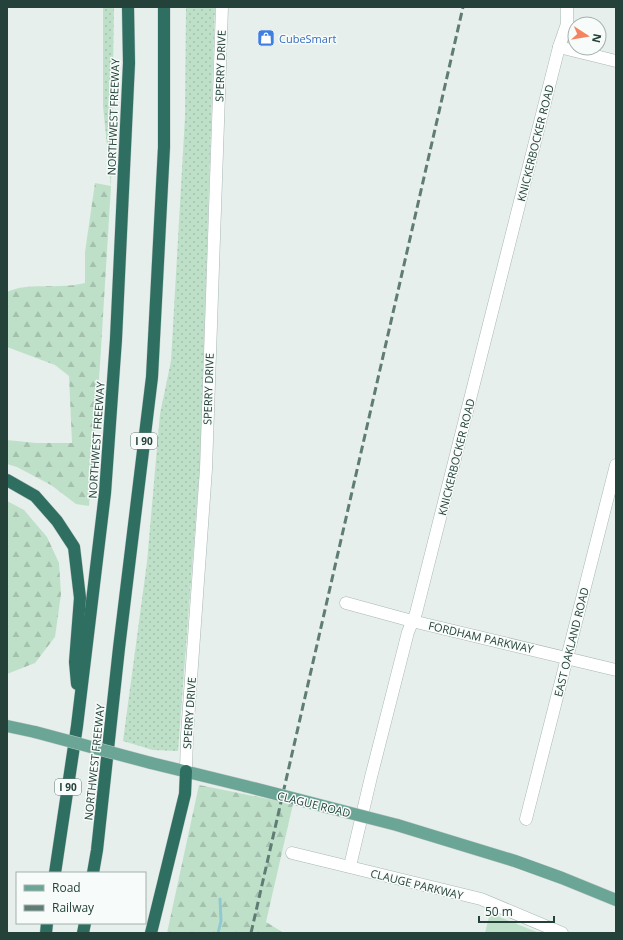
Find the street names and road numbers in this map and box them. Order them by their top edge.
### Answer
street label: SPERRY DRIVE [211,30,229,102]
street label: NORTHWEST FREEWAY [103,57,123,176]
street label: KNICKERBOCKER ROAD [513,83,557,203]
street label: SPERRY DRIVE [199,353,217,425]
street label: NORTHWEST FREEWAY [84,380,108,499]
street label: KNICKERBOCKER ROAD [434,397,478,517]
road number: I 90 [131,433,157,449]
street label: EAST OAKLAND ROAD [550,586,592,698]
street label: FORDHAM PARKWAY [427,618,536,657]
street label: SPERRY DRIVE [179,677,199,749]
street label: NORTHWEST FREEWAY [80,702,108,821]
road number: I 90 [55,779,81,795]
street label: CLAGUE ROAD [276,788,352,820]
street label: CLAUGE PARKWAY [369,865,466,903]

